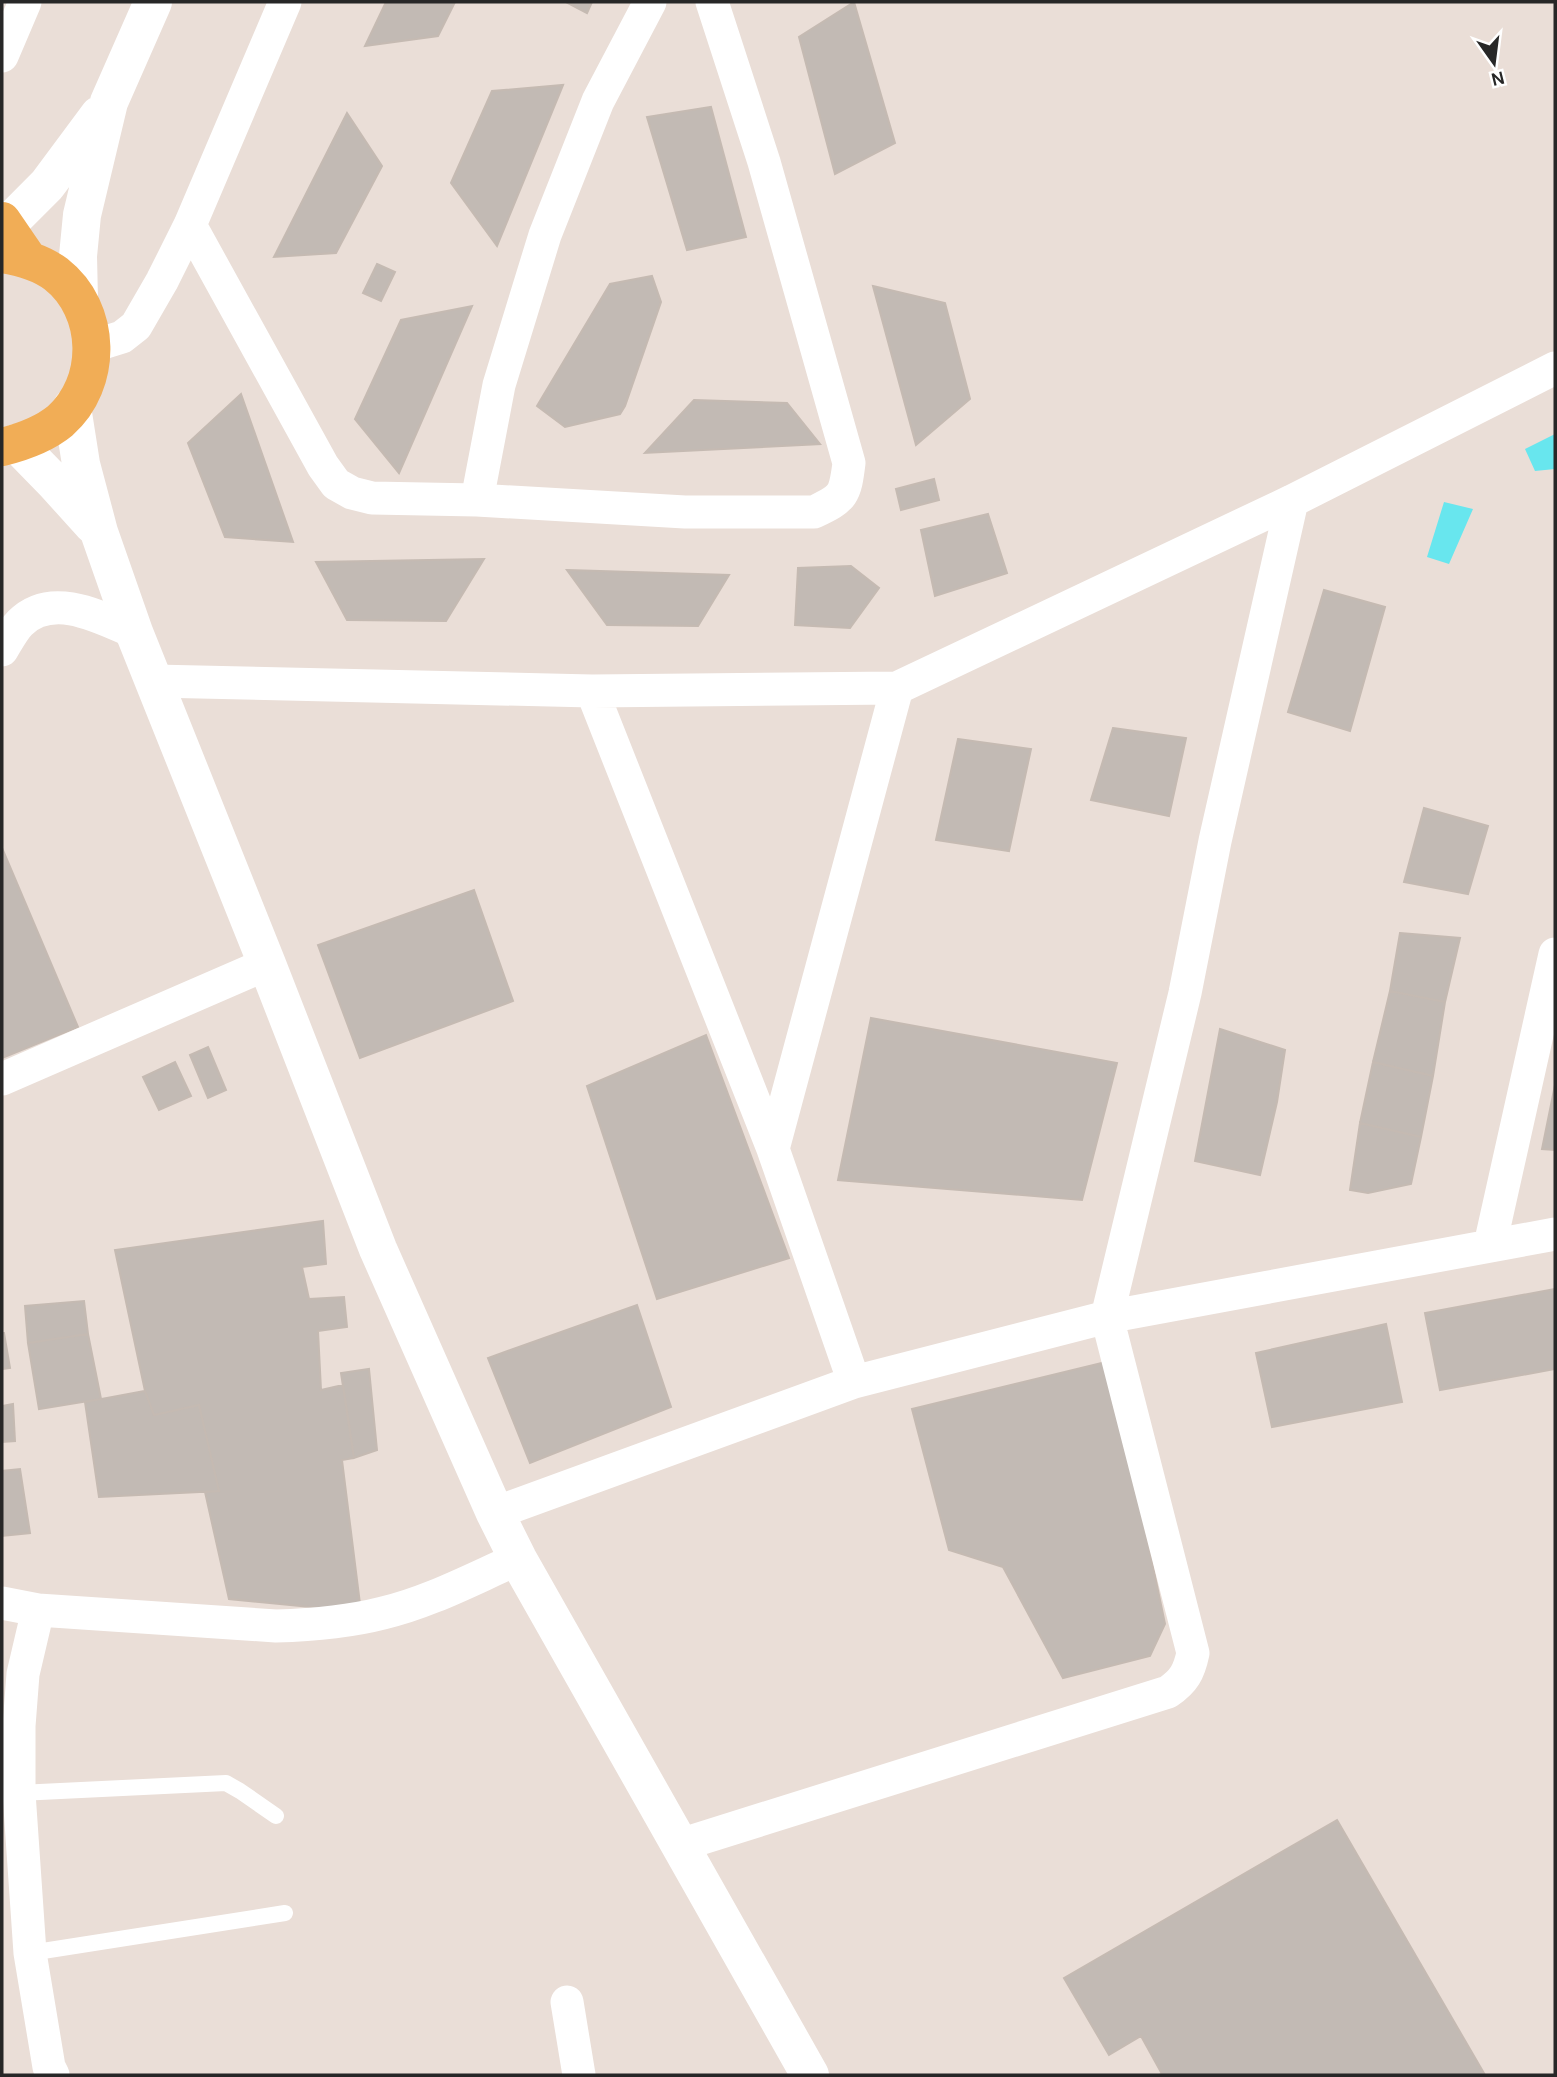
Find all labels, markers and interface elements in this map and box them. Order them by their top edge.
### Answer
north arrow [1459,28,1529,98]
text: N [1489,66,1507,91]

